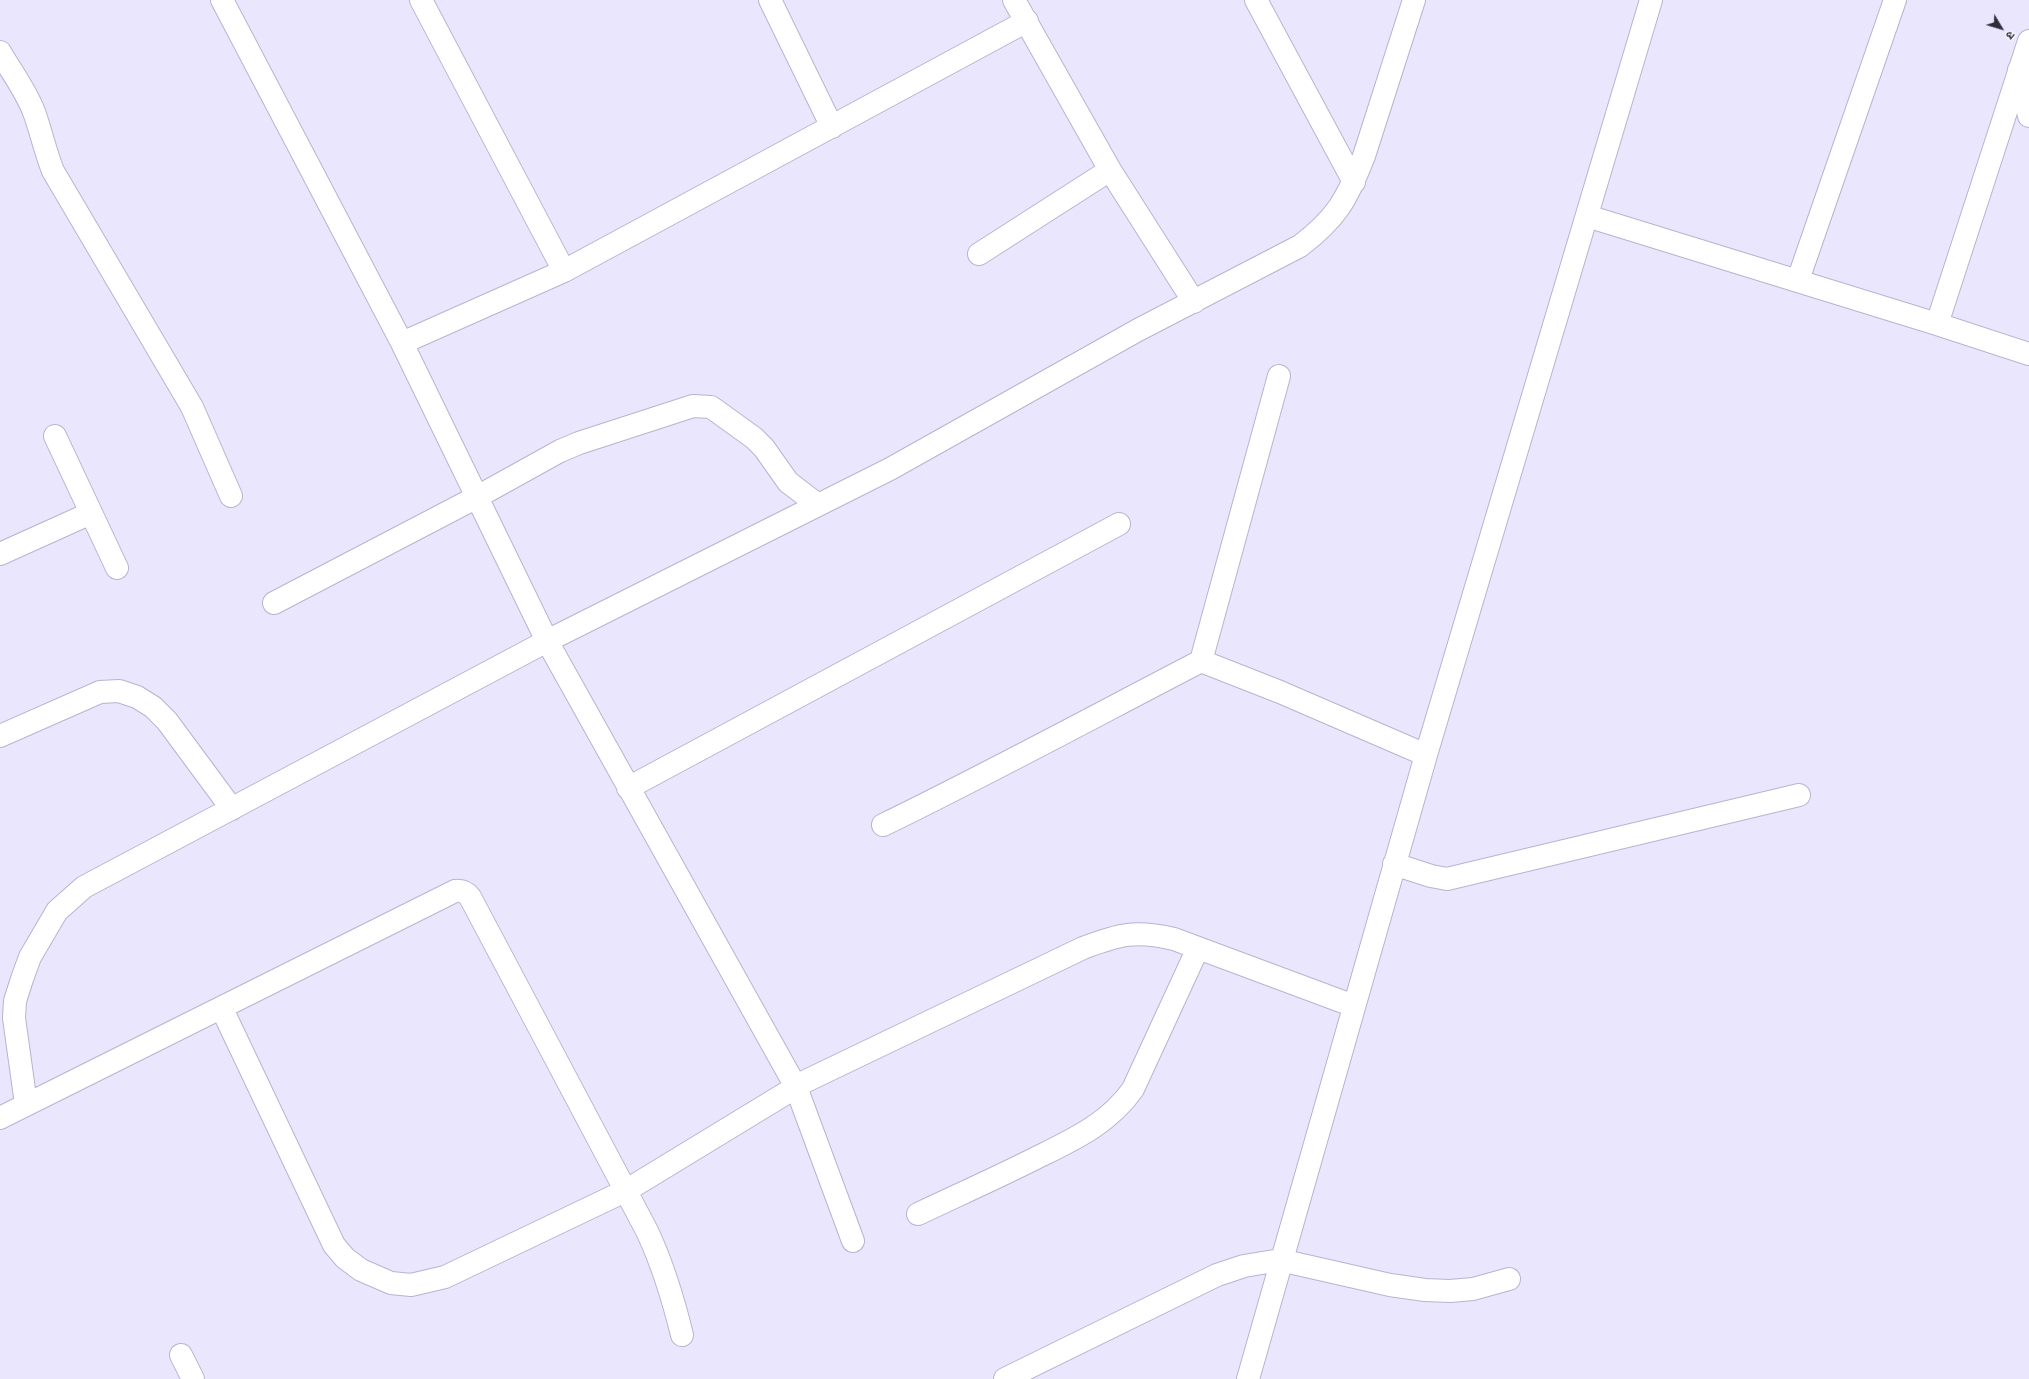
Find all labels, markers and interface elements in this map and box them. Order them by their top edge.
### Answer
north arrow [1981,8,2021,48]
text: उ [2003,29,2018,42]

